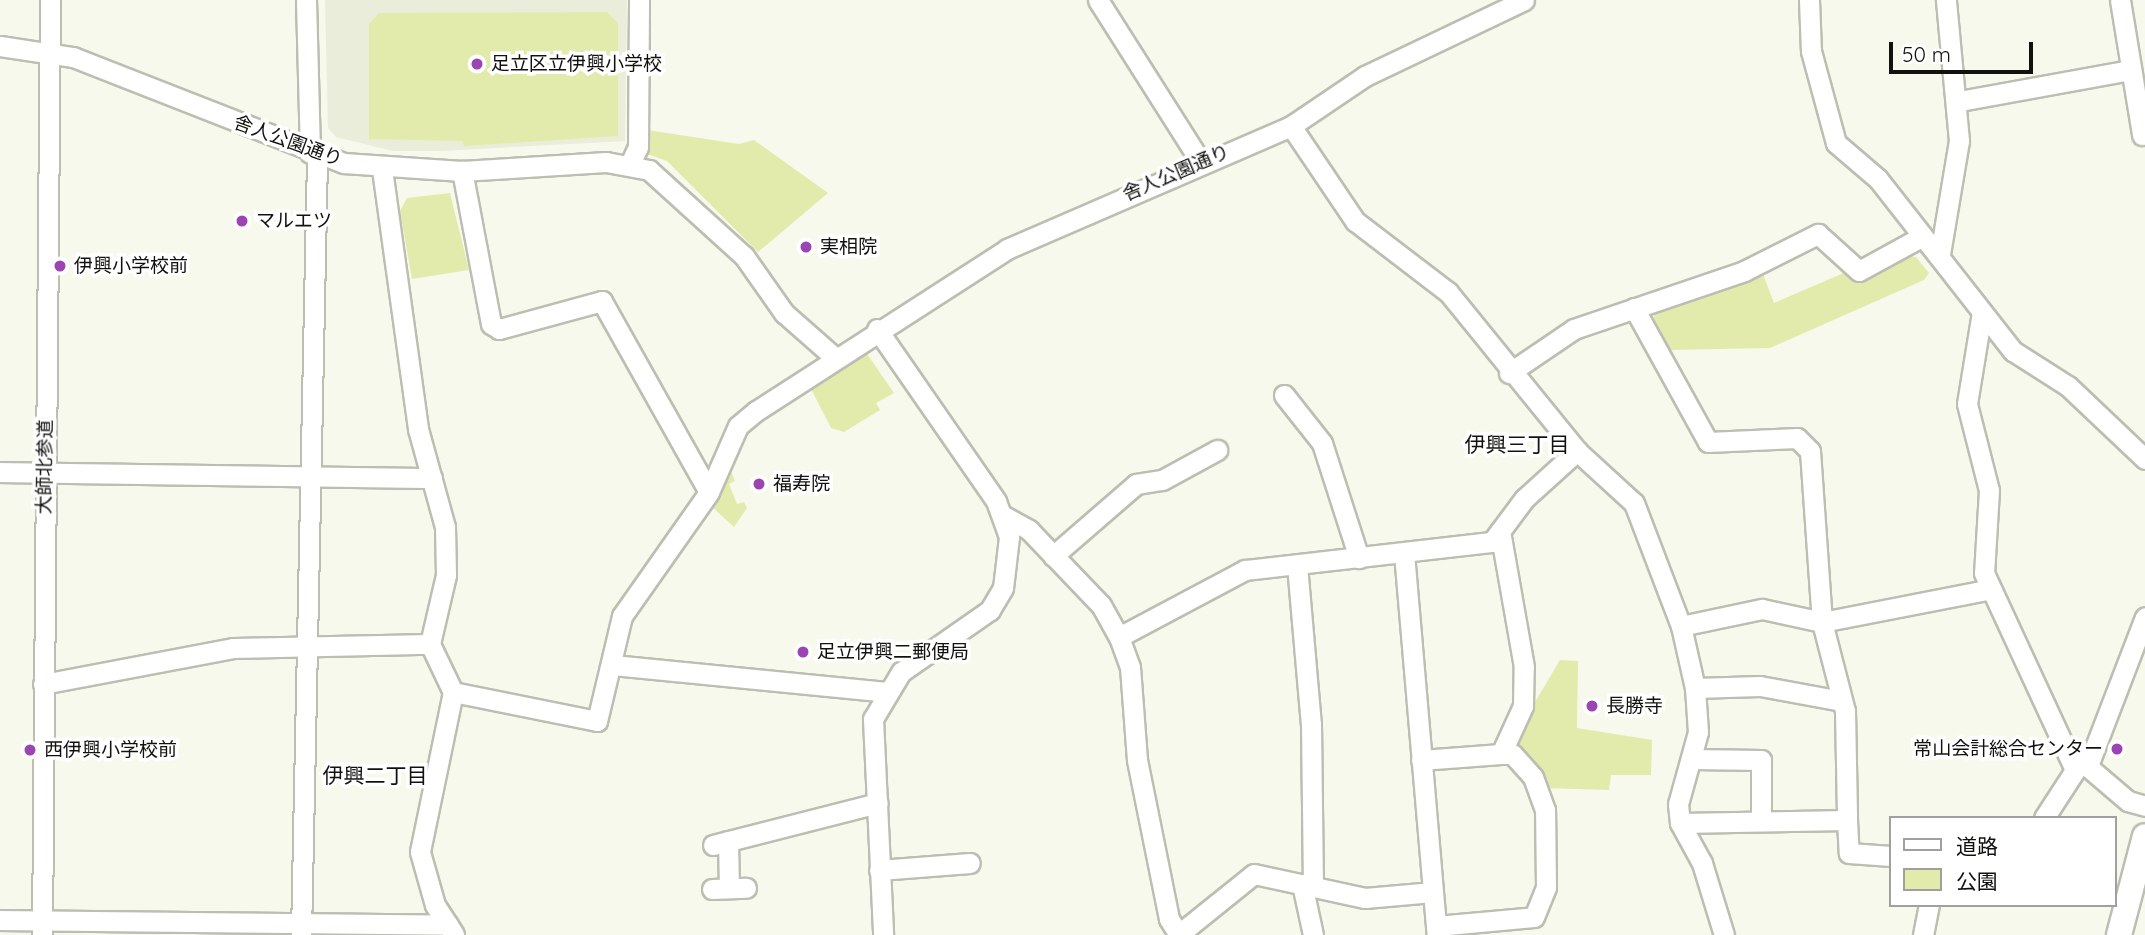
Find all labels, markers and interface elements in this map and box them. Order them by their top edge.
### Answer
scale bar [1893,28,2036,72]
text: 50 m [1902,41,1951,67]
place label: 足立区立伊興小学校 [491,53,662,75]
marker: 足立区立伊興小学校 [469,56,485,72]
street label: 舎人公園通り [231,111,345,171]
street label: 舎人公園通り [1119,140,1233,206]
place label: マルエツ [256,210,332,232]
marker: マルエツ [234,213,250,229]
place label: 実相院 [820,236,877,258]
marker: 実相院 [798,239,814,255]
place label: 伊興小学校前 [74,255,188,277]
marker: 伊興小学校前 [52,258,68,274]
street label: 大師北参道 [33,419,57,515]
district label: 伊興三丁目 [1465,431,1569,457]
place label: 福寿院 [773,473,830,495]
marker: 福寿院 [751,476,767,492]
place label: 足立伊興二郵便局 [817,641,969,663]
marker: 足立伊興二郵便局 [795,644,811,660]
place label: 長勝寺 [1606,695,1663,717]
marker: 長勝寺 [1584,698,1600,714]
place label: 常山会計総合センター [1913,738,2103,760]
place label: 西伊興小学校前 [44,739,177,761]
marker: 常山会計総合センター [2109,741,2125,757]
marker: 西伊興小学校前 [22,742,38,758]
district label: 伊興二丁目 [323,762,427,788]
legend [1890,816,2117,907]
text: 道路 [1956,833,1998,859]
text: 公園 [1956,868,1998,894]

